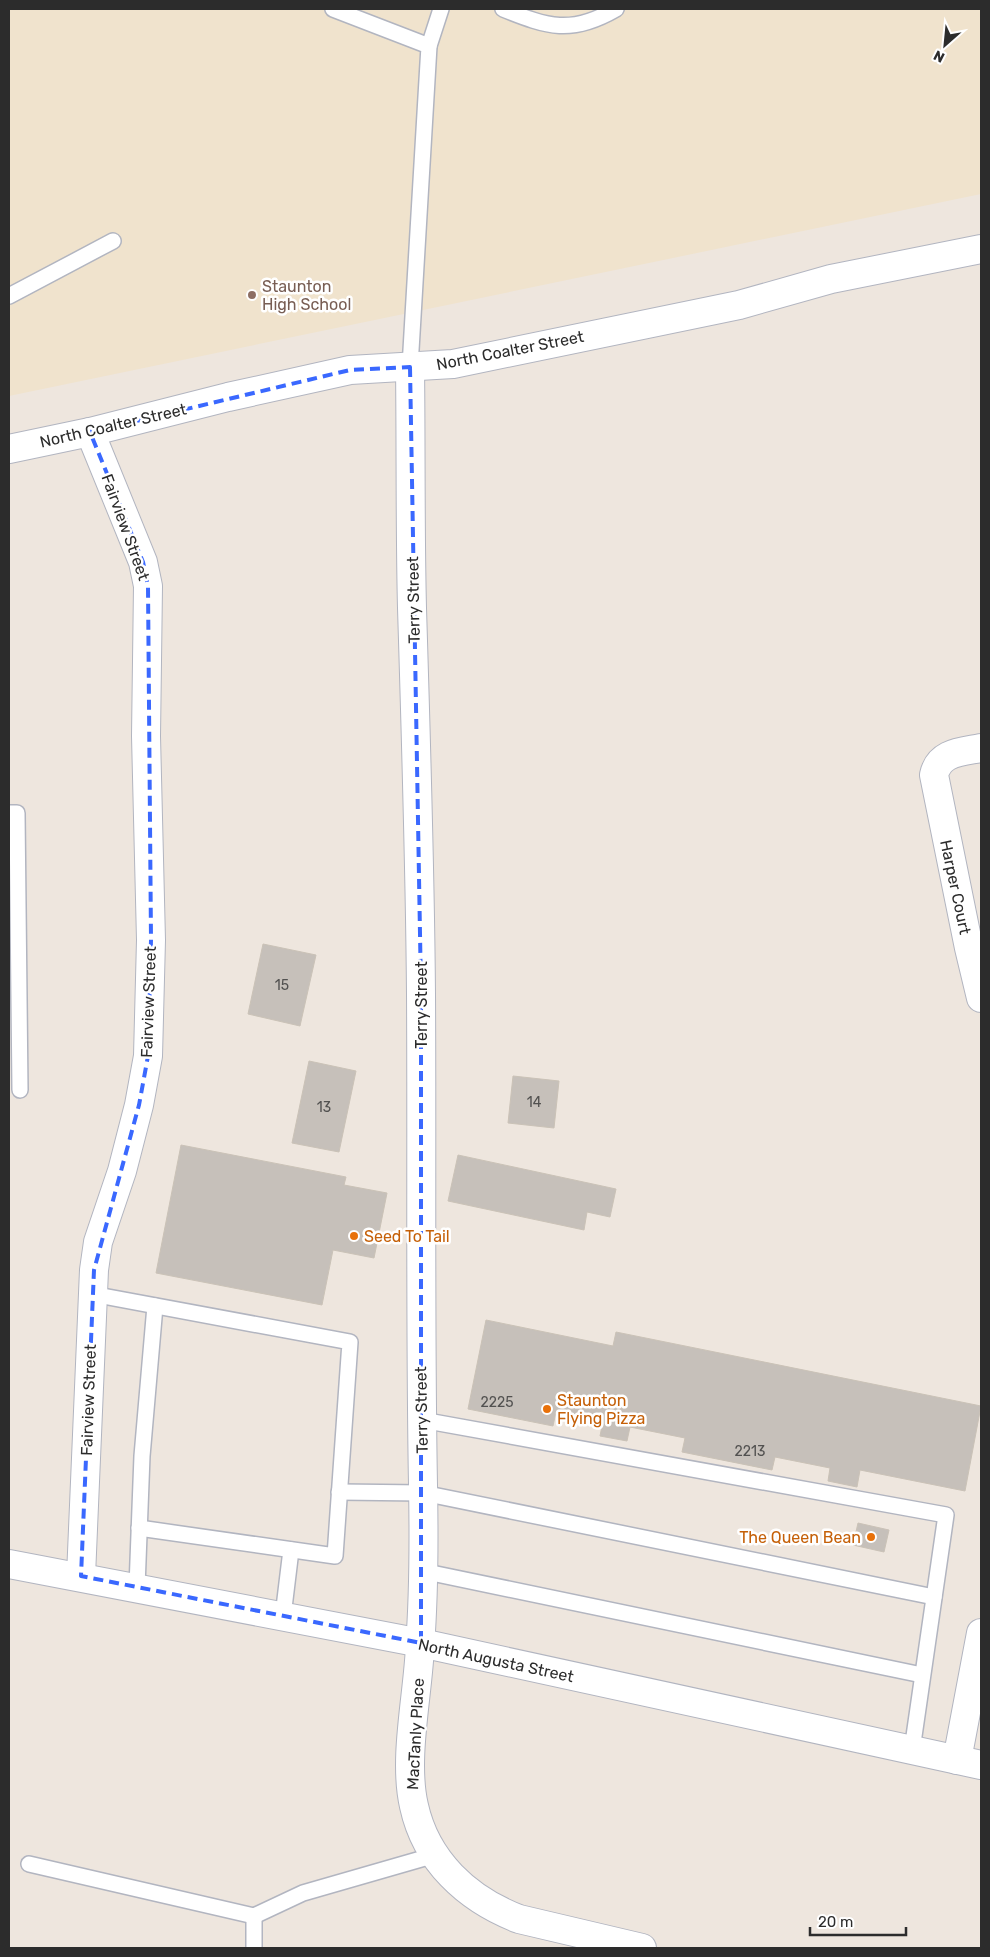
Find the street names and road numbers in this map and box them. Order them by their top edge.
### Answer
street label: North Coalter Street [435,327,586,374]
street label: North Coalter Street [38,399,188,452]
street label: Fairview Street [97,471,154,583]
street label: Terry Street [403,556,424,644]
street label: Harper Court [936,838,975,936]
street label: Fairview Street [137,946,160,1058]
street label: Terry Street [412,961,431,1049]
street label: Fairview Street [77,1344,100,1456]
street label: Terry Street [411,1366,432,1454]
street label: North Augusta Street [416,1635,576,1686]
street label: MacTanly Place [403,1678,428,1790]

